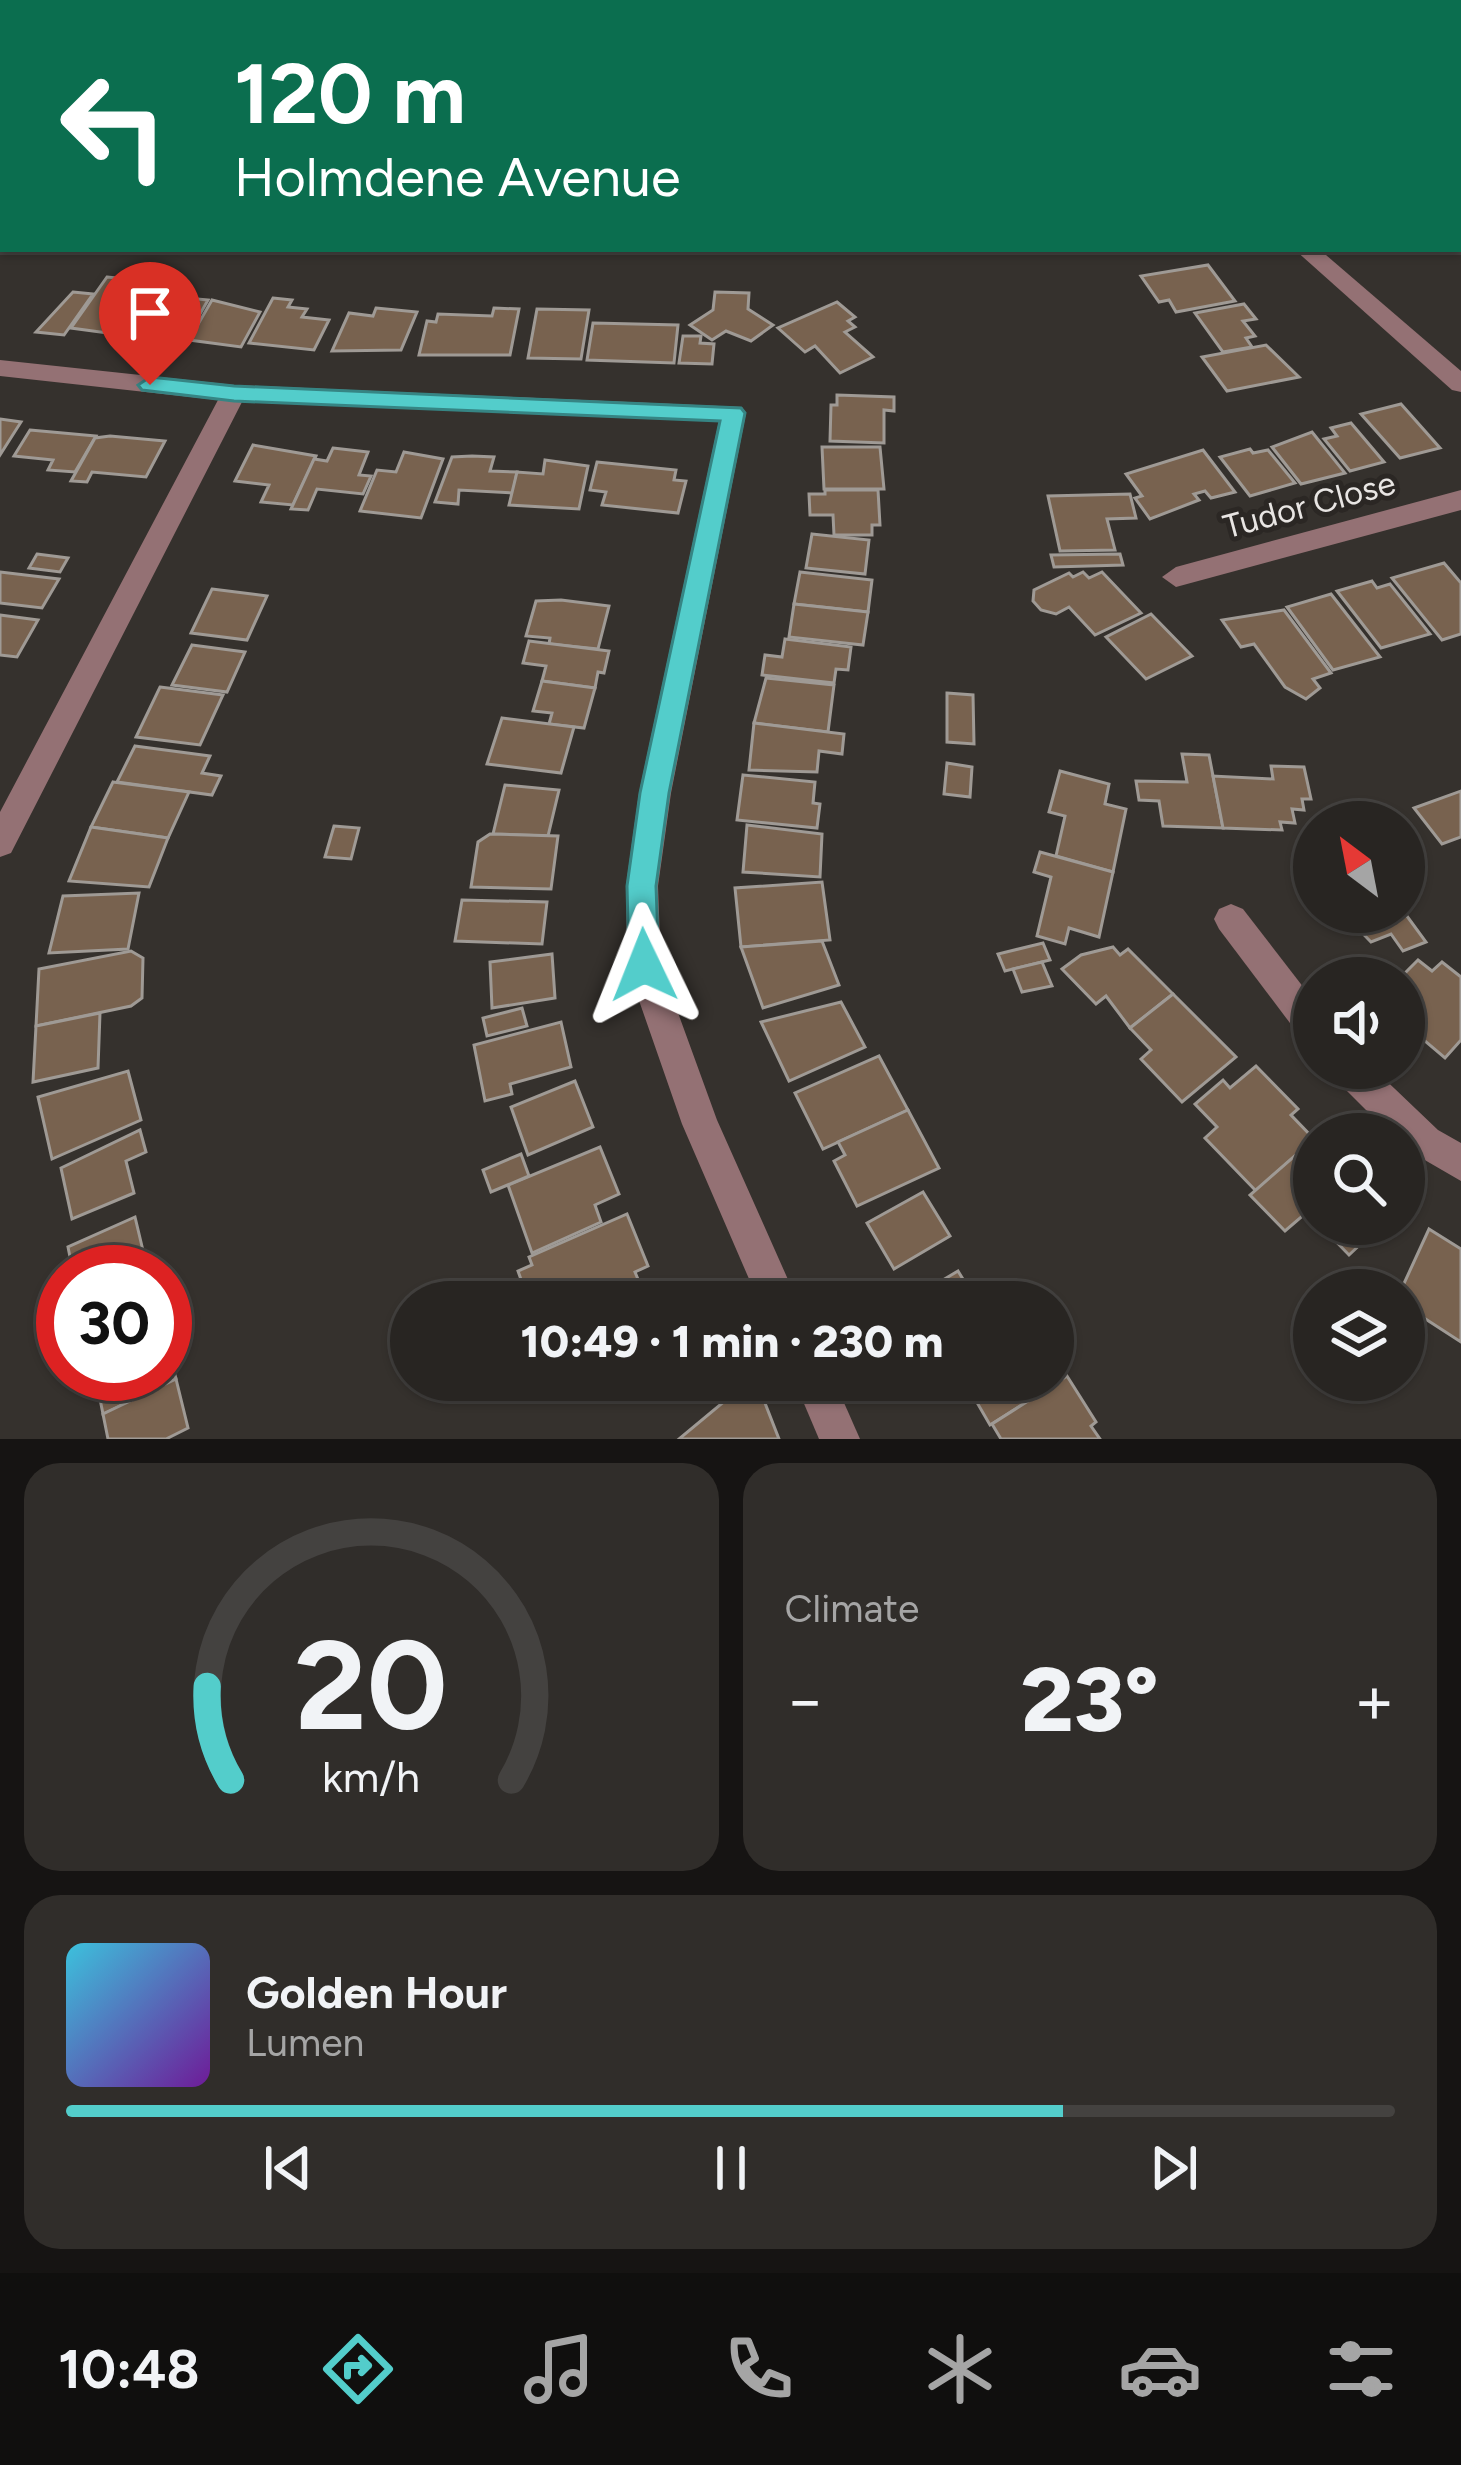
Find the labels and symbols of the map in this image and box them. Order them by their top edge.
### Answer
pin [99,262,201,385]
street label: Tudor Close [1219,463,1399,546]
north arrow [1293,801,1425,933]
position arrow [581,902,707,1028]
speed limit sign: 30 [36,1245,192,1401]

